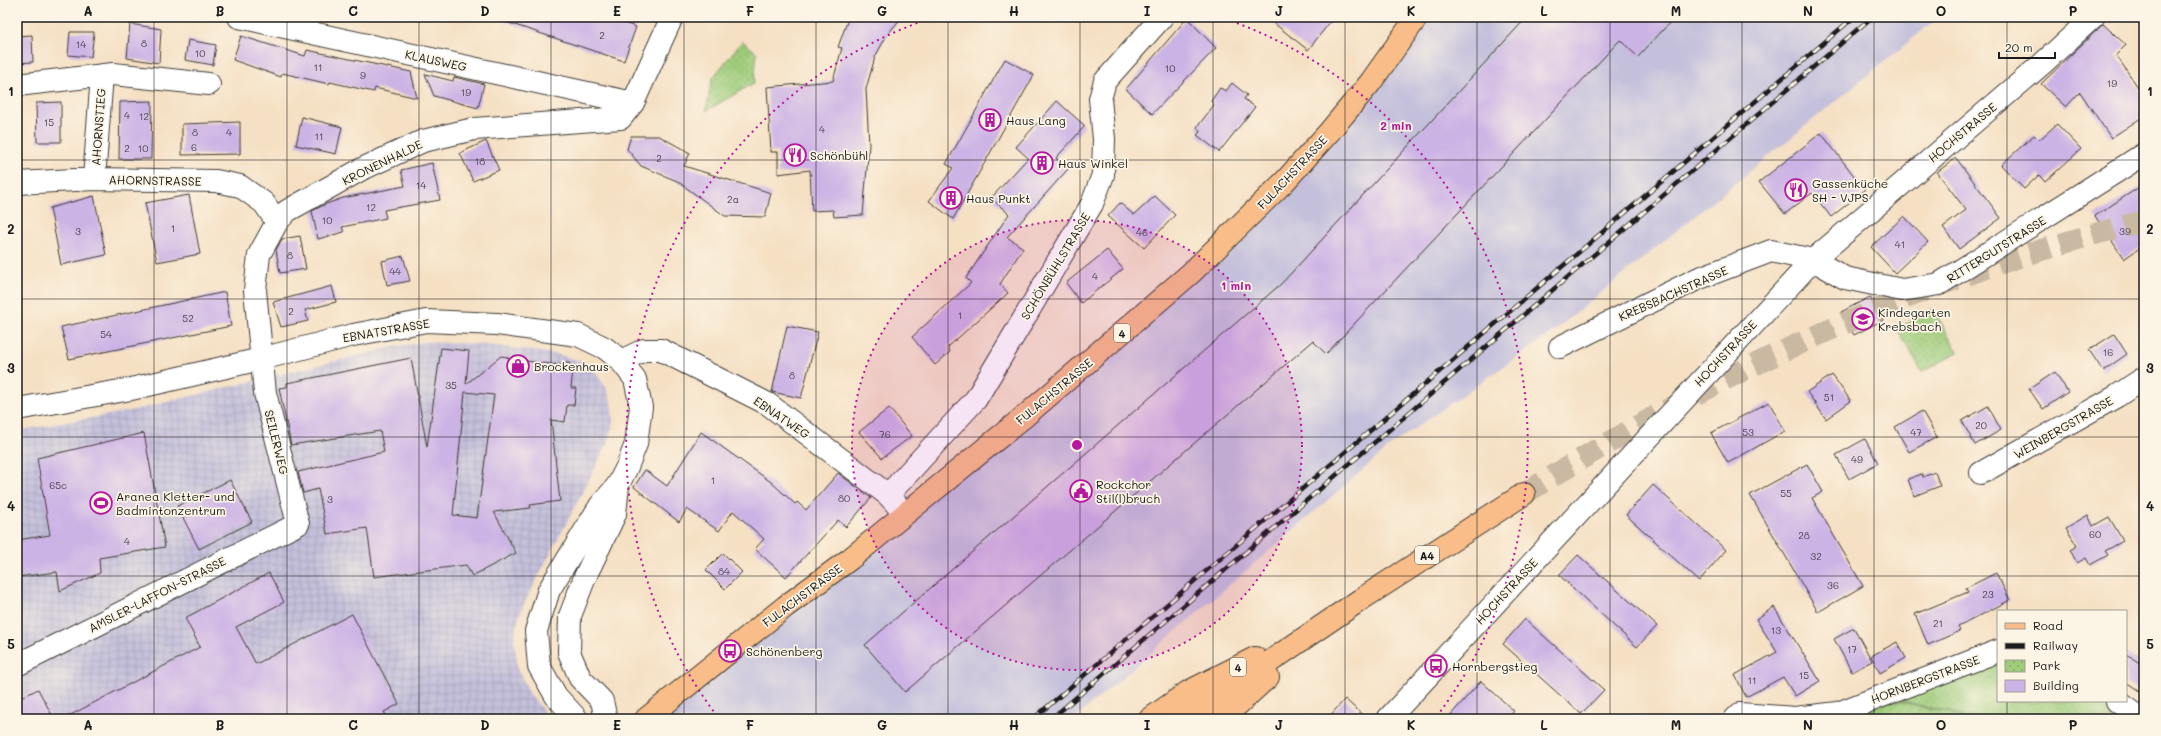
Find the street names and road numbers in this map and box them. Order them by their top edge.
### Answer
street label: KLAUSWEG [404,46,469,74]
street label: AHORNSTIEG [87,88,109,166]
street label: HOCHSTRASSE [1924,98,2000,165]
street label: FULACHSTRASSE [1254,132,1331,212]
street label: KRONENHALDE [339,136,425,188]
street label: AHORNSTRASSE [108,171,202,189]
street label: SCHÖNBÜHLSTRASSE [1017,209,1093,323]
street label: RITTERGUTSTRASSE [1943,212,2049,286]
street label: KREBSBACHSTRASSE [1616,262,1730,324]
street label: EBNATSTRASSE [341,314,431,346]
street label: HOCHSTRASSE [1690,316,1760,390]
road number: 4 [1114,324,1130,342]
street label: FULACHSTRASSE [1012,354,1096,428]
street label: EBNATWEG [751,392,813,442]
street label: WEINBERGSTRASSE [2010,392,2116,462]
street label: SEILERWEG [261,408,293,476]
road number: A4 [1415,546,1439,564]
street label: AMSLER-LAFFON-STRASSE [86,552,228,636]
street label: HOCHSTRASSE [1471,554,1541,628]
street label: FULACHSTRASSE [759,560,845,630]
street label: HORNBERGSTRASSE [1868,651,1982,707]
road number: 4 [1230,658,1246,676]

